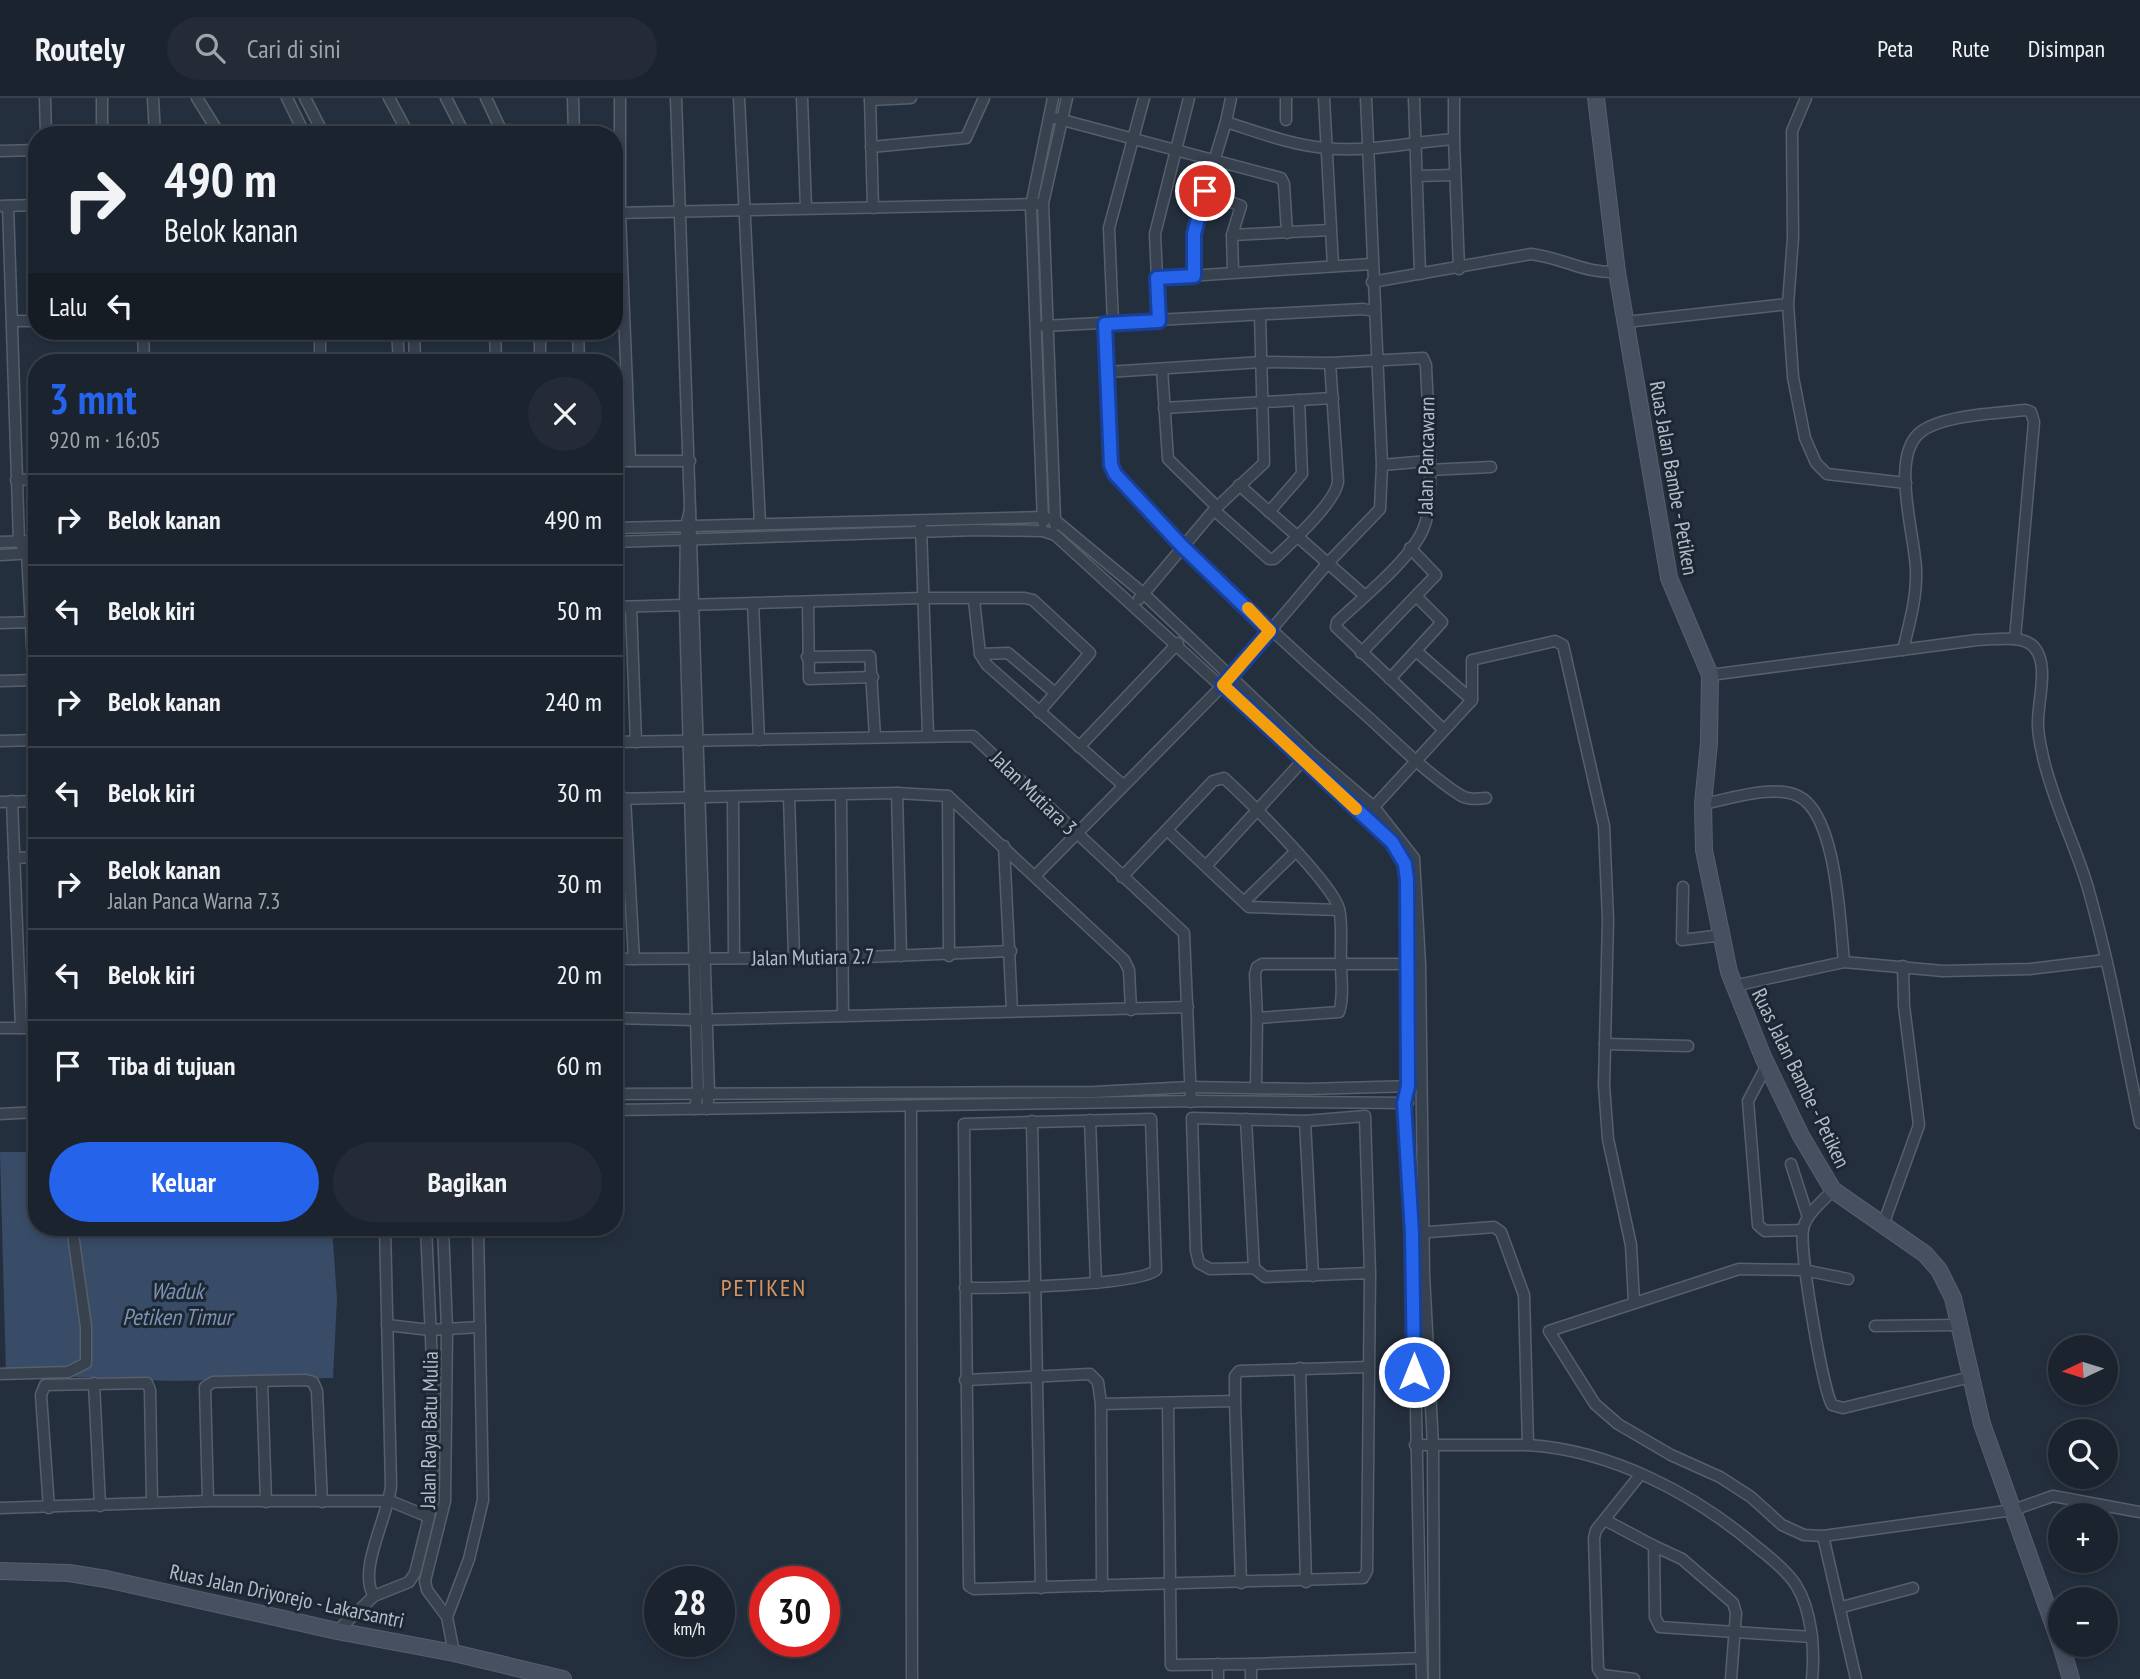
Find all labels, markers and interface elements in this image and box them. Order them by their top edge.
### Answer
search box [167,17,657,80]
text: Routely [35,27,125,70]
icon: search [191,29,229,67]
text: Cari di sini [247,32,341,65]
text: Peta [1877,33,1913,64]
text: Rute [1951,33,1990,64]
text: Disimpan [2028,33,2105,64]
text: 490 m [164,147,277,211]
icon: right [49,154,140,245]
pin [1175,161,1235,221]
icon: arrive [1186,172,1224,210]
text: Belok kanan [164,209,298,251]
icon: left [101,287,139,325]
text: Lalu [49,290,87,323]
text: 3 mnt [49,371,137,426]
button: close [528,377,602,451]
street label: Ruas Jalan Bambe - Petiken [1644,379,1704,577]
street label: Jalan Pancawarn [1411,396,1441,517]
text: 920 m · 16:05 [49,425,161,454]
icon: right [49,501,87,539]
text: Belok kanan [108,503,221,536]
text: 490 m [544,503,602,536]
icon: left [49,592,87,630]
text: Belok kiri [108,594,195,627]
text: 50 m [556,594,602,627]
icon: right [49,683,87,721]
text: Belok kanan [108,685,221,718]
text: 240 m [544,685,602,718]
street label: Jalan Mutiara 3 [984,744,1083,841]
icon: left [49,774,87,812]
text: Belok kiri [108,776,195,809]
text: 30 m [556,776,602,809]
text: Belok kanan [108,853,221,886]
icon: right [49,865,87,903]
text: 30 m [556,867,602,900]
text: Jalan Panca Warna 7.3 [108,886,280,915]
street label: Jalan Mutiara 2.7 [750,942,875,972]
icon: left [49,956,87,994]
text: Belok kiri [108,958,195,991]
text: 20 m [556,958,602,991]
street label: Ruas Jalan Bambe - Petiken [1746,984,1856,1172]
icon: arrive [49,1047,87,1085]
text: Tiba di tujuan [108,1049,236,1082]
text: 60 m [556,1049,602,1082]
button: Keluar [49,1142,319,1222]
button: Bagikan [333,1142,602,1222]
district label: PETIKEN [721,1272,807,1303]
water label: Waduk Petiken Timur [122,1276,236,1331]
position arrow [1377,1335,1451,1409]
north arrow [2048,1335,2118,1405]
map controls [2048,1335,2118,1657]
street label: Jalan Raya Batu Mulia [414,1351,444,1510]
button: search [2048,1419,2118,1489]
button: + [2048,1503,2118,1573]
street label: Ruas Jalan Driyorejo - Lakarsantri [167,1558,407,1634]
speed limit sign: 30 [749,1566,840,1657]
text: 28 [673,1579,706,1625]
button: − [2048,1587,2118,1657]
text: km/h [674,1617,705,1640]

